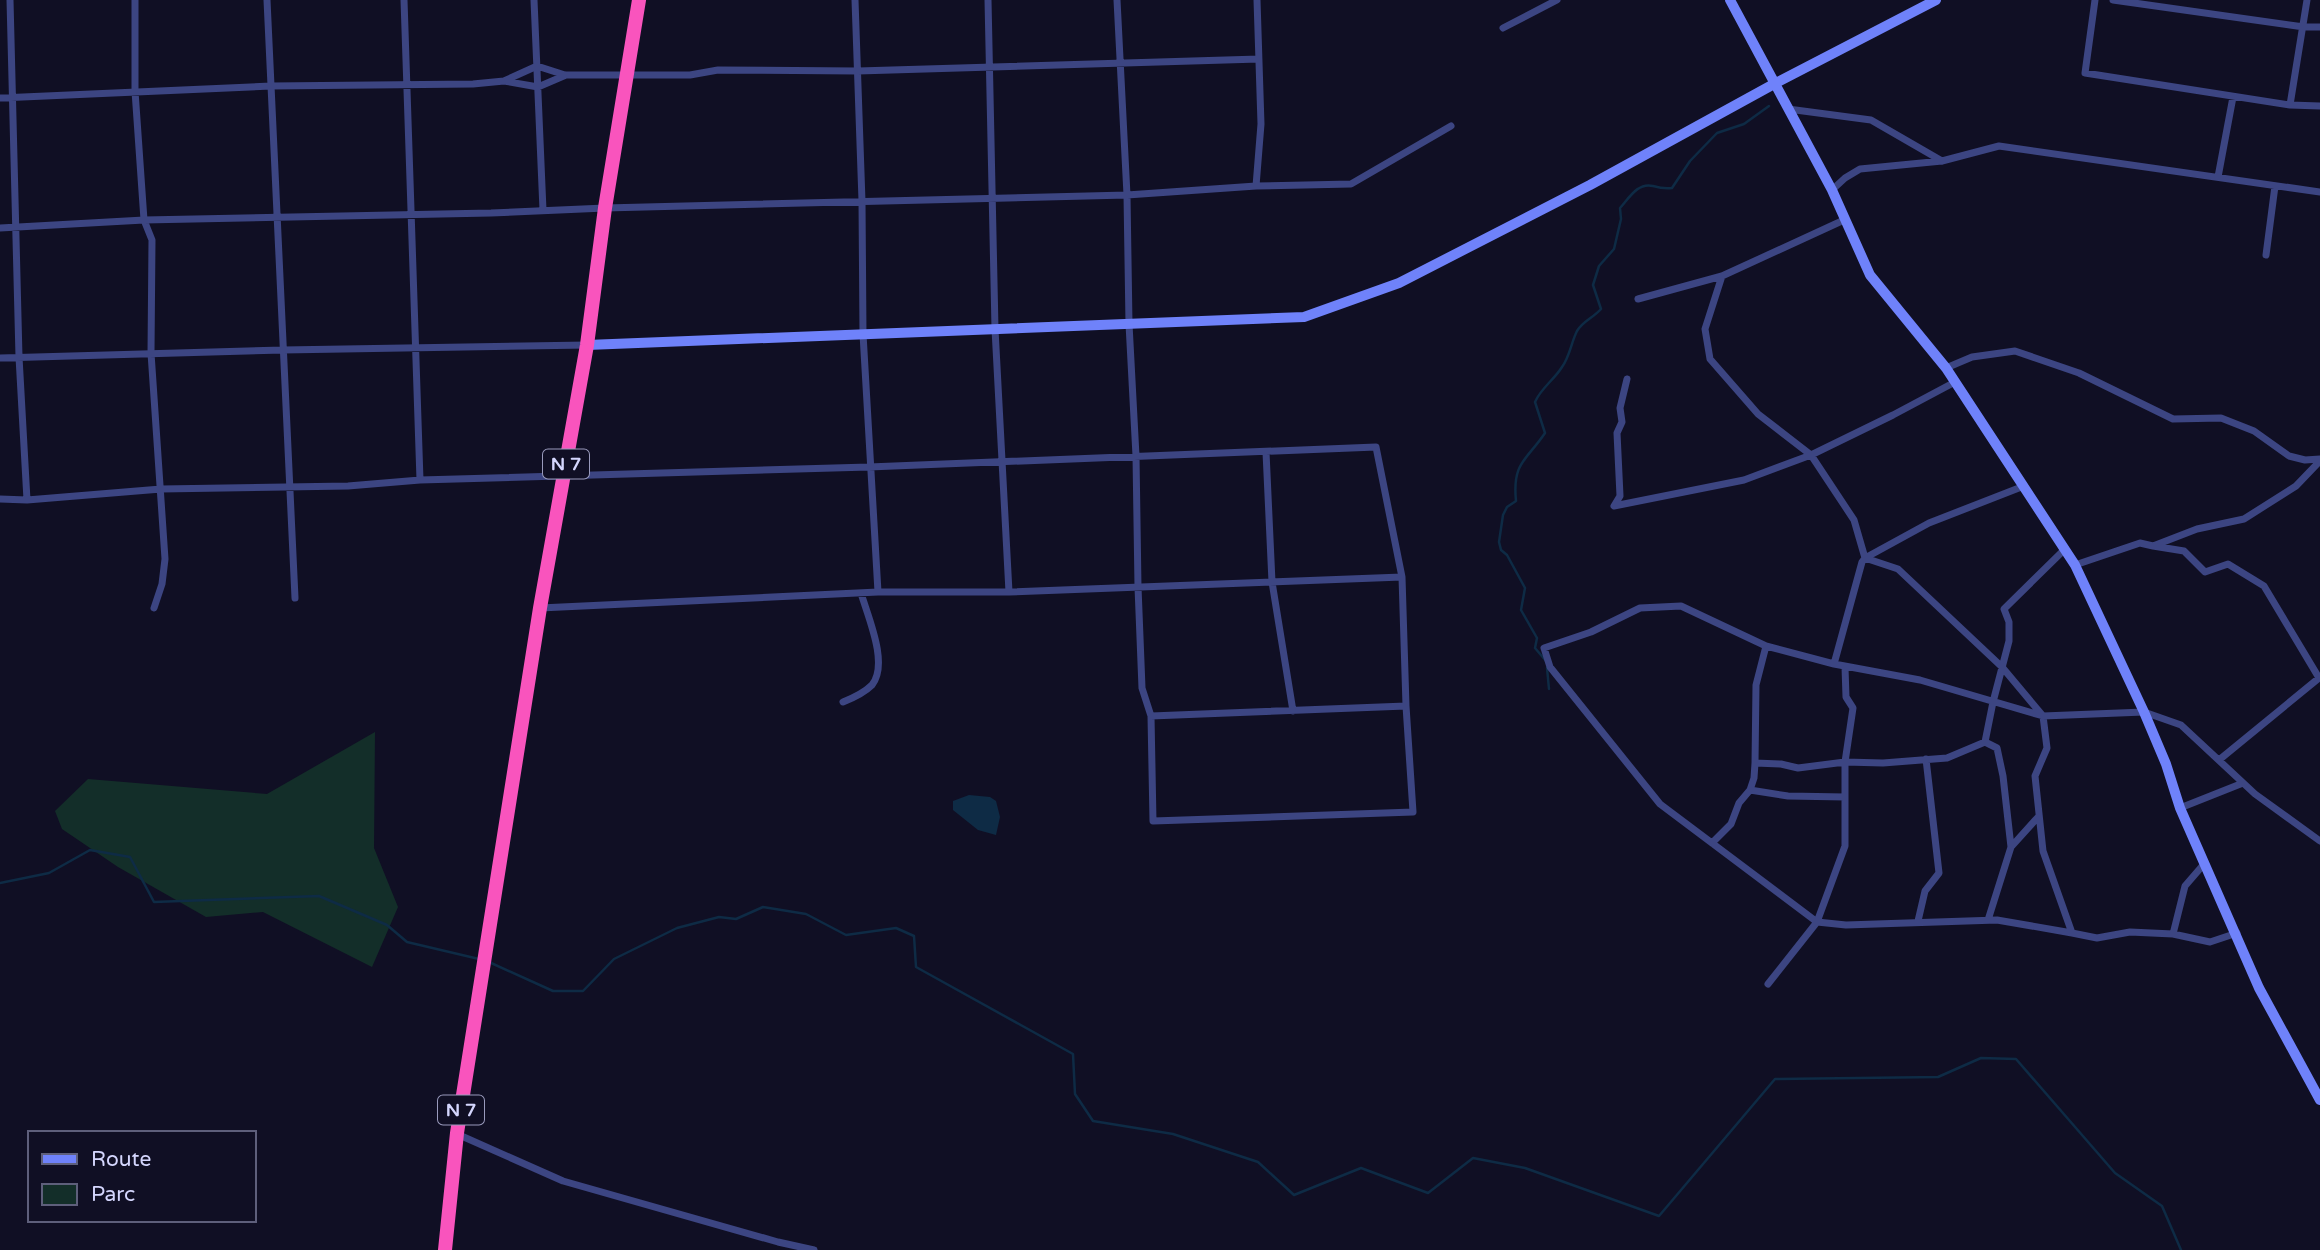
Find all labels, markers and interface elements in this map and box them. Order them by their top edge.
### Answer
road number: N 7 [543,450,589,478]
road number: N 7 [438,1096,484,1125]
legend [28,1131,256,1222]
text: Route [91,1147,151,1172]
text: Parc [91,1182,135,1207]

